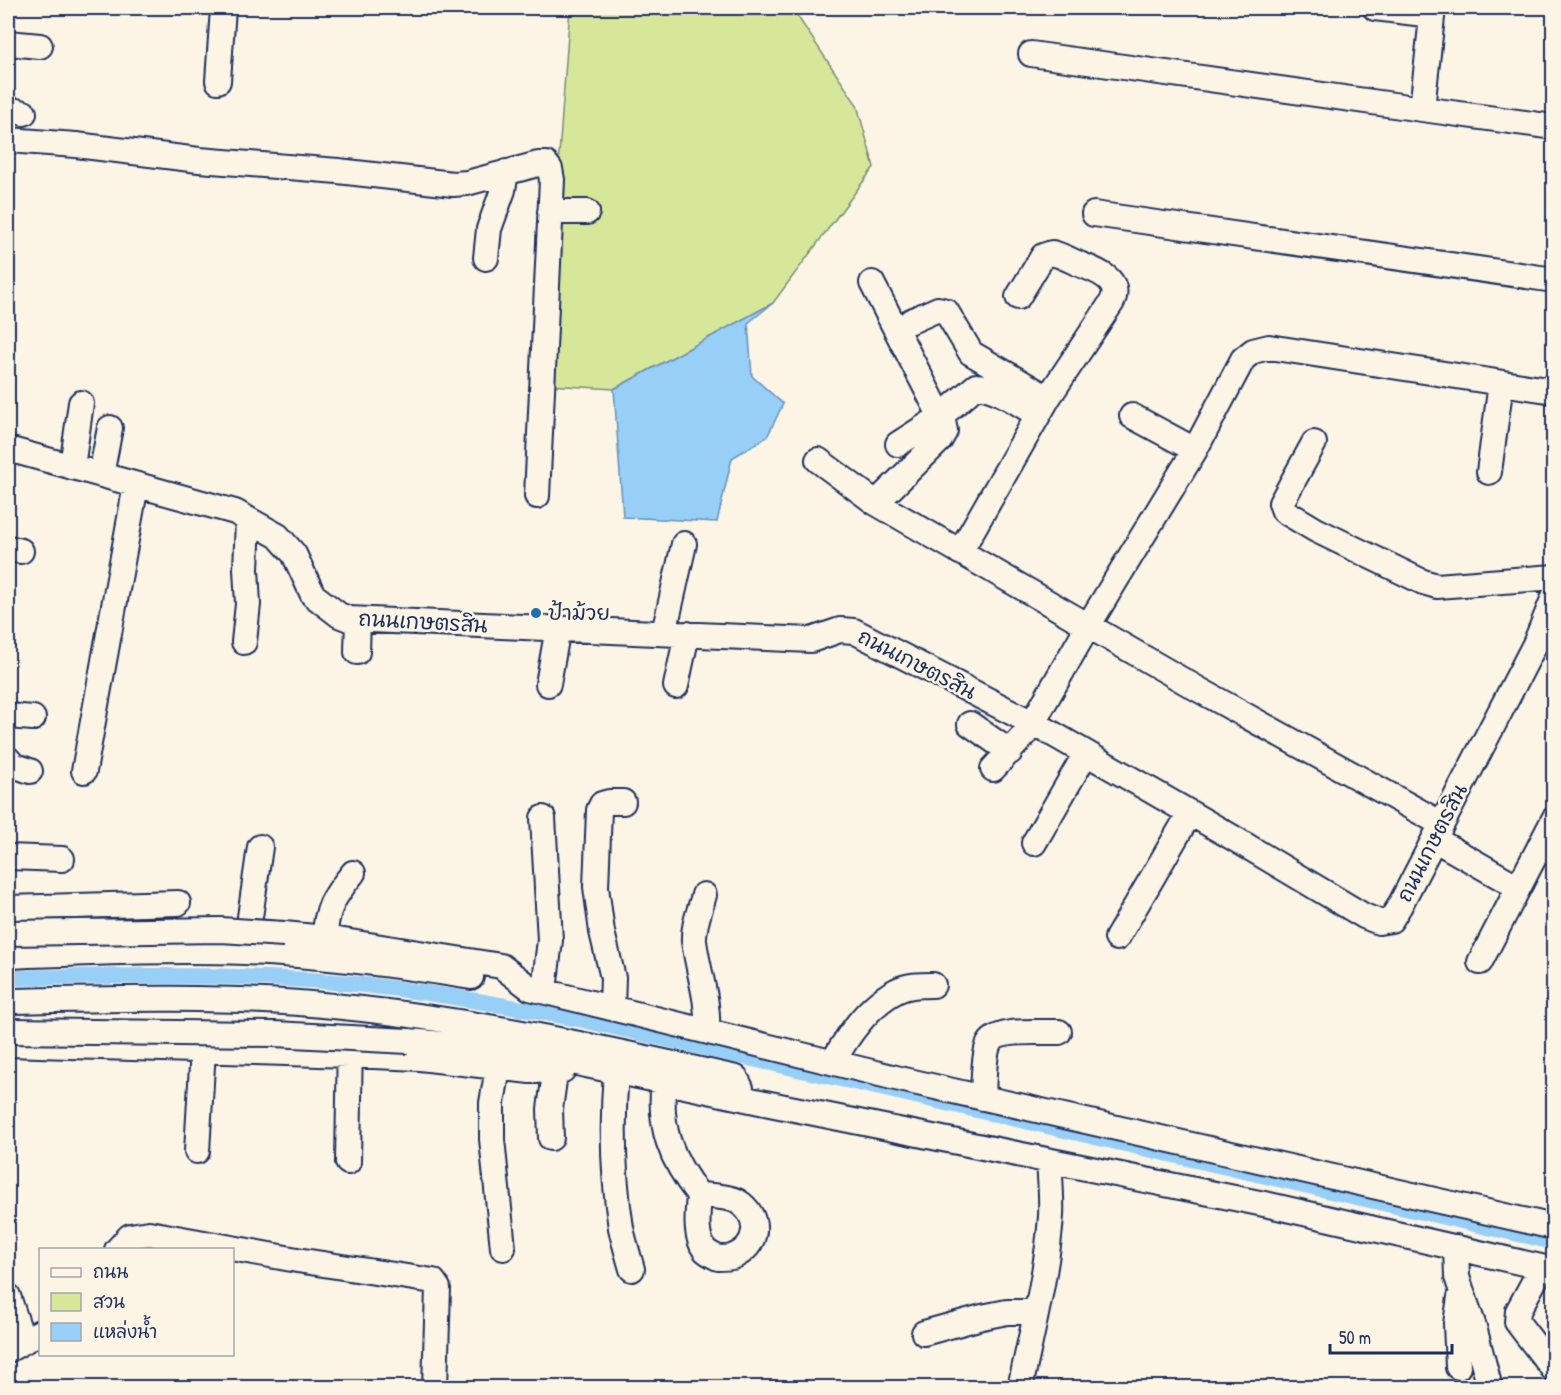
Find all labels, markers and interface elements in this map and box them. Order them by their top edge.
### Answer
place label: ป้าม้วย [548,598,610,627]
street label: ถนนเกษตรสิน [358,604,488,639]
marker: ป้าม้วย [529,606,543,620]
street label: ถนนเกษตรสิน [853,621,981,706]
street label: ถนนเกษตรสิน [1389,779,1474,907]
legend [39,1248,234,1356]
text: ถนน [93,1259,128,1284]
text: สวน [93,1289,125,1314]
text: แหล่งน้ำ [93,1315,157,1344]
scale bar [1330,1317,1452,1355]
text: 50 m [1339,1325,1371,1350]

